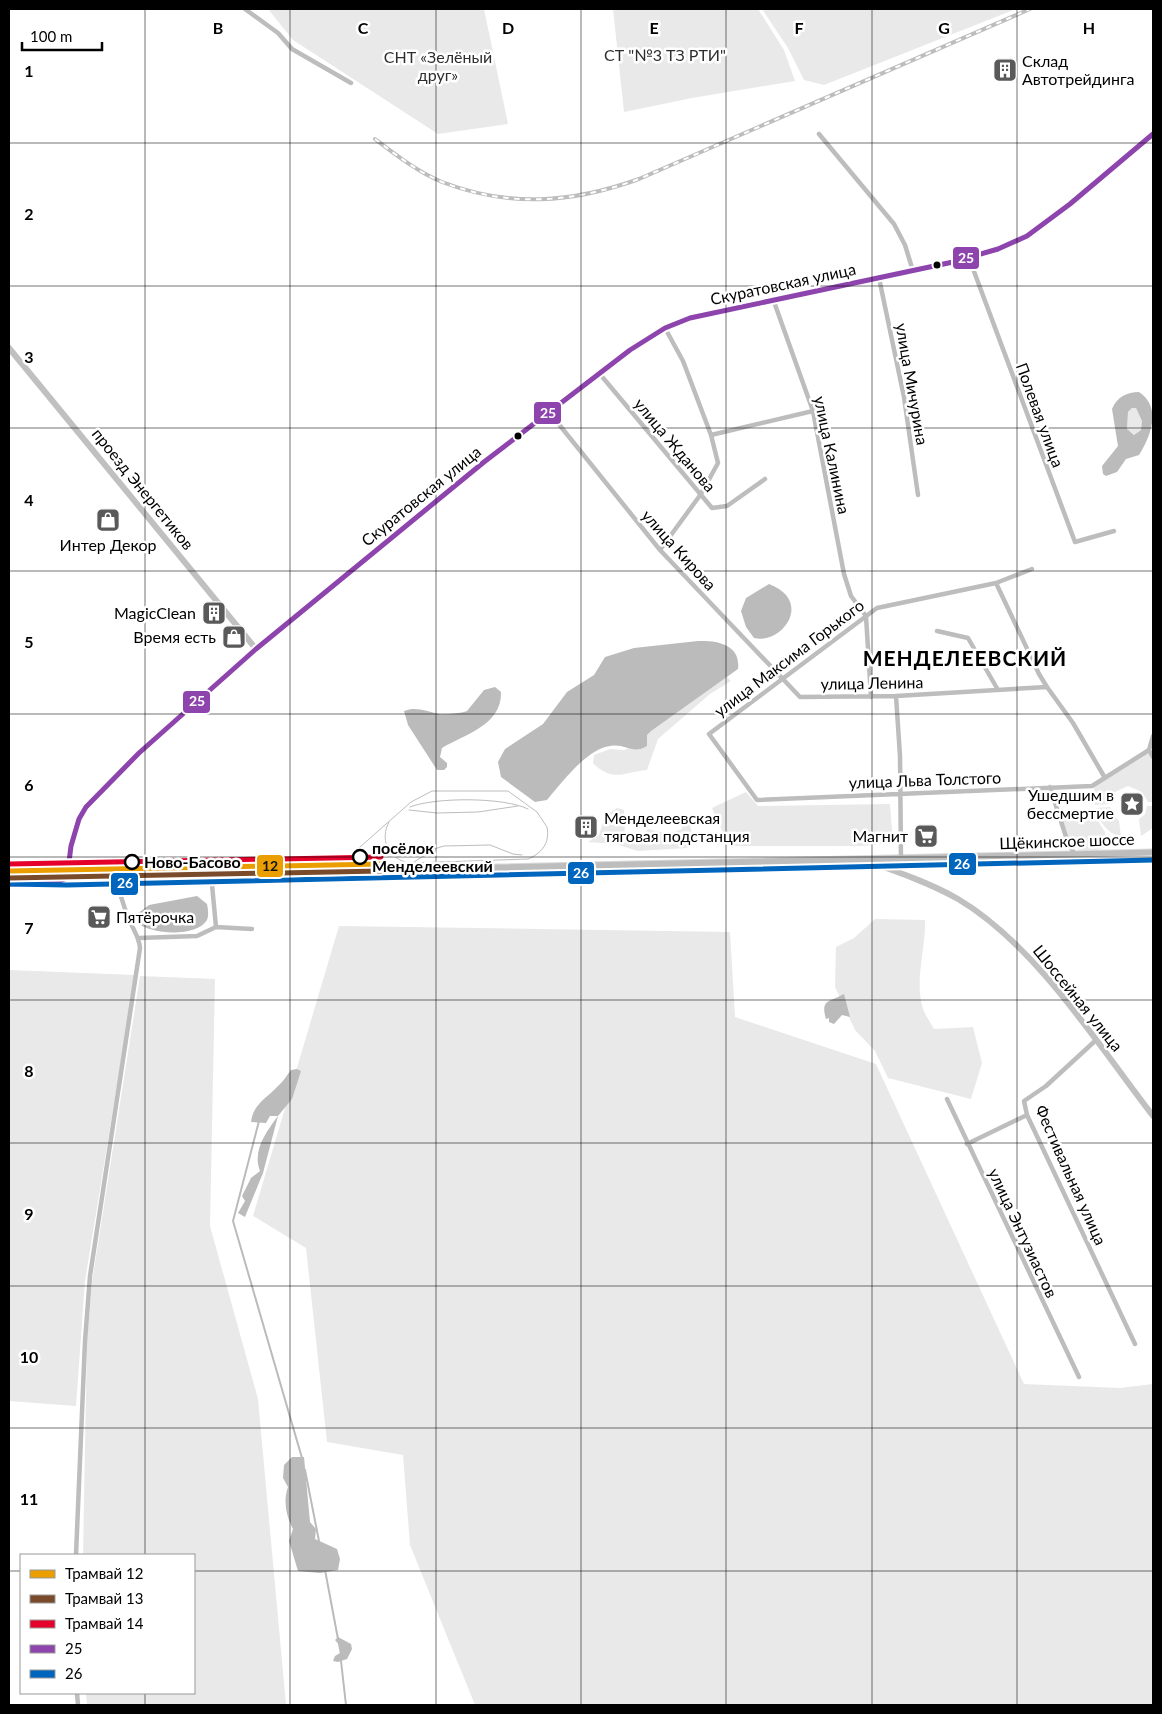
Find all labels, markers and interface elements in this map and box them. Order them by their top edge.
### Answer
text: B [213,18,223,37]
text: C [358,18,369,37]
text: D [502,18,514,37]
text: E [649,18,659,37]
text: F [794,18,804,37]
text: G [938,18,950,37]
text: H [1083,18,1095,37]
scale bar [22,20,102,52]
text: 100 m [30,27,72,45]
park label: СТ "№3 ТЗ РТИ" [604,45,726,64]
park label: СНТ «Зелёный друг» [384,47,492,84]
place label: Склад Автотрейдинга [1022,51,1134,88]
building icon: Склад Автотрейдинга [992,57,1018,83]
text: 1 [24,61,34,80]
text: 2 [24,204,34,223]
line badge: 25 [952,246,980,270]
text: 25 [958,249,974,266]
street label: Скуратовская улица [708,259,857,308]
unlabelled marker [932,260,942,270]
street label: улица Мичурина [892,322,933,446]
text: 3 [24,347,34,366]
street label: Полевая улица [1013,360,1068,470]
street label: улица Жданова [631,394,720,495]
street label: улица Калинина [811,394,854,516]
line badge: 25 [533,401,562,425]
text: 25 [540,404,556,421]
street label: проезд Энергетиков [89,424,198,553]
unlabelled marker [513,431,523,441]
street label: Скуратовская улица [357,442,484,550]
text: 4 [24,490,34,509]
street label: улица Кирова [638,506,720,594]
shop icon: Интер Декор [95,507,121,533]
place label: Интер Декор [60,535,156,554]
street label: улица Максима Горького [710,595,867,720]
building icon: MagicClean [201,600,227,626]
place label: MagicClean [114,603,196,622]
shop icon: Время есть [221,624,247,650]
place label: Время есть [133,627,216,646]
text: 5 [24,632,34,651]
district label: МЕНДЕЛЕЕВСКИЙ [863,645,1067,670]
street label: улица Ленина [820,672,924,693]
line badge: 25 [182,690,211,714]
text: 25 [189,692,205,709]
street label: улица Льва Толстого [848,767,1001,792]
text: 6 [24,775,34,794]
place label: Ушедшим в бессмертие [1027,785,1114,822]
place icon: Ушедшим в бессмертие [1119,791,1145,817]
place label: Менделеевская тяговая подстанция [604,808,750,845]
building icon: Менделеевская тяговая подстанция [573,814,599,840]
supermarket icon: Магнит [913,823,939,849]
place label: Магнит [853,826,908,845]
street label: Щёкинское шоссе [999,829,1135,852]
place label: посёлок Менделеевский [372,838,493,875]
marker: посёлок Менделеевский [352,849,368,865]
place label: Ново-Басово [144,852,241,871]
line badge: 26 [948,852,977,876]
marker: Ново-Басово [124,854,140,870]
line badge: 12 [256,854,284,878]
text: 26 [954,855,970,872]
text: 12 [262,857,278,874]
line badge: 26 [567,861,595,885]
text: 26 [573,864,589,881]
line badge: 26 [110,872,139,896]
text: 26 [117,874,133,891]
supermarket icon: Пятёрочка [86,904,112,930]
place label: Пятёрочка [116,907,194,926]
text: 7 [24,918,34,937]
street label: Шоссейная улица [1030,941,1127,1055]
text: 8 [24,1061,34,1080]
street label: Фестивальная улица [1032,1102,1111,1248]
street label: улица Энтузиастов [985,1165,1062,1301]
text: 9 [24,1204,34,1223]
text: 10 [20,1347,38,1366]
text: 11 [20,1489,38,1508]
legend [20,1554,195,1694]
text: Трамвай 12 [65,1564,143,1582]
text: Трамвай 13 [65,1589,143,1607]
text: Трамвай 14 [65,1614,144,1632]
text: 25 [65,1639,82,1657]
text: 26 [65,1664,83,1682]

